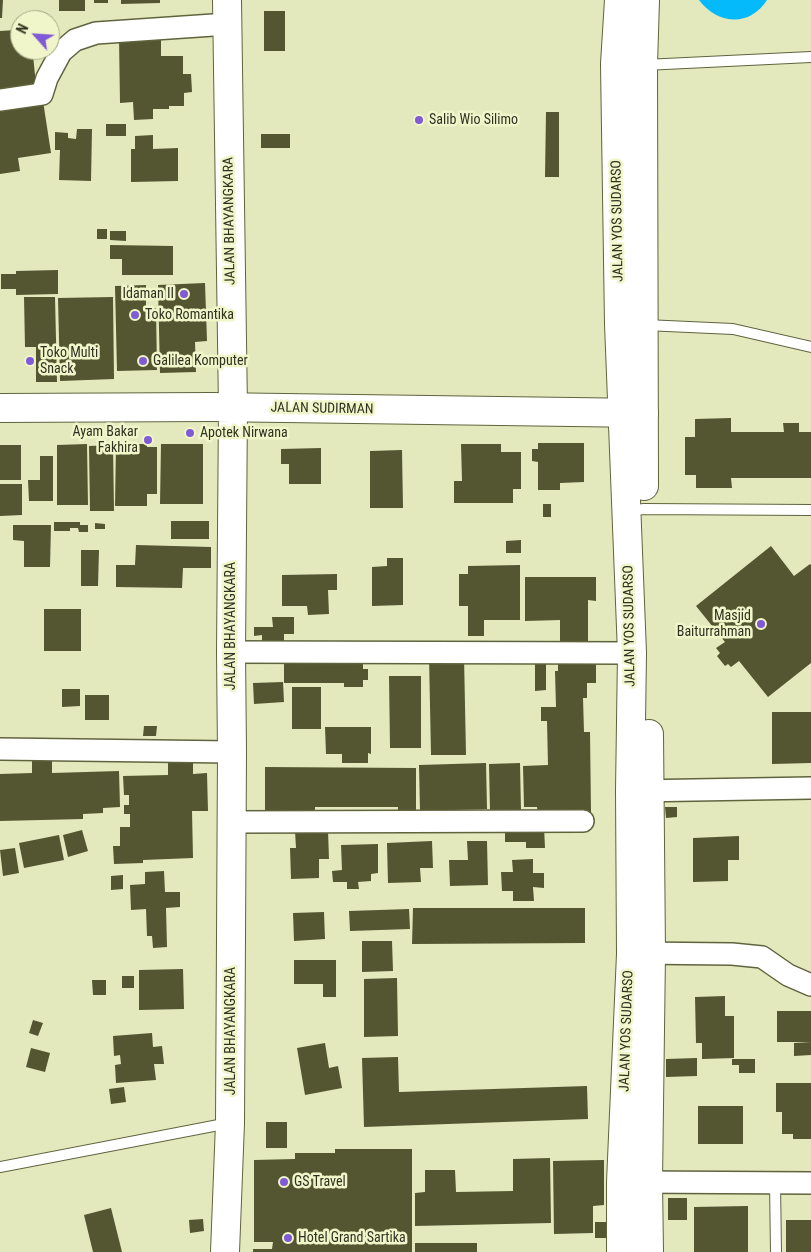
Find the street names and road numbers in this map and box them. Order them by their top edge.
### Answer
street label: JALAN BHAYANGKARA [220,157,240,285]
street label: JALAN YOS SUDARSO [609,160,627,282]
street label: JALAN SUDIRMAN [270,400,374,418]
street label: JALAN BHAYANGKARA [223,562,239,690]
street label: JALAN YOS SUDARSO [621,565,639,687]
street label: JALAN BHAYANGKARA [223,967,239,1095]
street label: JALAN YOS SUDARSO [616,970,638,1092]

